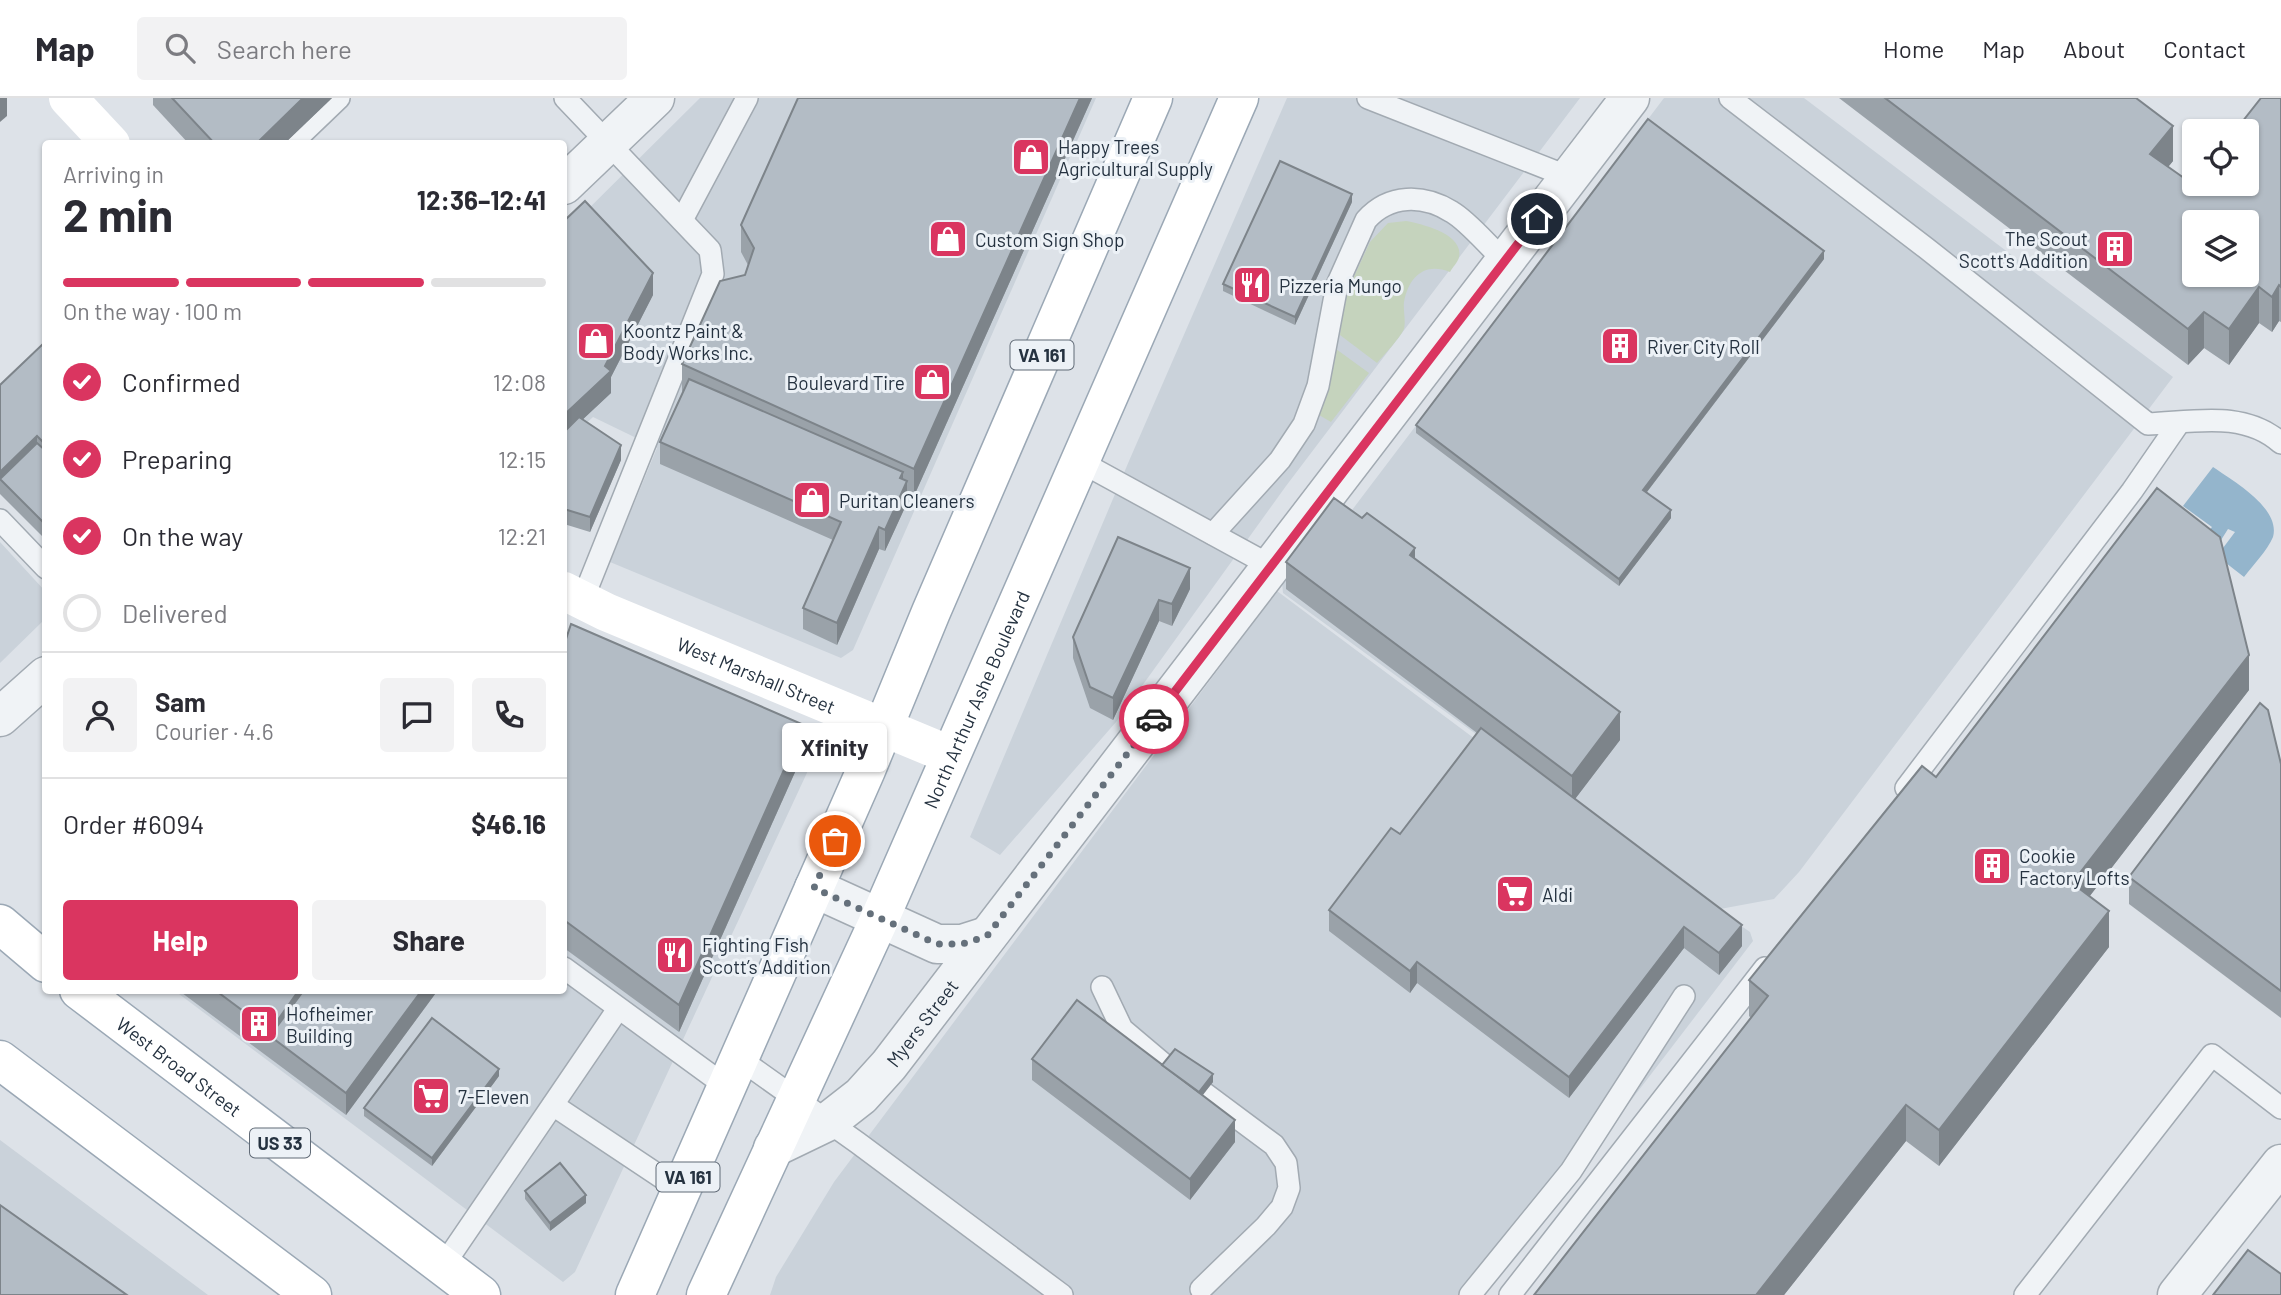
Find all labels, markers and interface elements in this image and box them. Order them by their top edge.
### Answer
search box [137,17,627,80]
text: Map [35,28,95,68]
icon: search [161,29,199,67]
text: Search here [217,33,352,64]
text: Home [1883,34,1944,63]
text: Map [1982,34,2025,63]
text: About [2063,34,2125,63]
text: Contact [2163,34,2246,63]
map controls [2182,119,2259,287]
button: locate [2182,119,2259,196]
place label: Happy Trees Agricultural Supply [1058,135,1213,180]
shop icon: Happy Trees Agricultural Supply [1010,136,1052,178]
text: Arriving in [63,160,164,188]
text: 12:36–12:41 [417,184,546,215]
text: 2 min [63,186,173,241]
pin [1507,189,1567,249]
icon: home [1518,200,1556,238]
button: layers [2182,210,2259,287]
shop icon: Custom Sign Shop [927,218,969,260]
place label: The Scout Scott's Addition [1959,227,2088,272]
place label: Custom Sign Shop [975,228,1125,251]
building icon: The Scout Scott's Addition [2094,228,2136,270]
restaurant icon: Pizzeria Mungo [1231,264,1273,306]
place label: Pizzeria Mungo [1279,274,1402,297]
text: On the way · 100 m [63,297,242,325]
place label: Koontz Paint & Body Works Inc. [623,319,753,364]
shop icon: Koontz Paint & Body Works Inc. [575,320,617,362]
building icon: River City Roll [1599,325,1641,367]
place label: River City Roll [1647,335,1760,358]
road number: VA 161 [1010,341,1074,370]
shop icon: Boulevard Tire [911,361,953,403]
icon: check [63,363,101,401]
text: Confirmed [122,366,241,397]
text: 12:08 [493,368,546,396]
place label: Boulevard Tire [786,371,905,394]
icon: check [63,440,101,478]
text: Preparing [122,443,232,474]
text: 12:15 [498,445,546,473]
shop icon: Puritan Cleaners [791,479,833,521]
place label: Puritan Cleaners [839,489,975,512]
icon: check [63,517,101,555]
text: On the way [122,520,243,551]
text: 12:21 [498,522,546,550]
street label: North Arthur Ashe Boulevard [918,587,1034,812]
text: Delivered [122,597,228,628]
street label: West Marshall Street [674,631,839,718]
button: person [63,678,137,752]
button: chat [380,678,454,752]
button: phone [472,678,546,752]
courier [1119,684,1189,754]
text: Sam [155,686,206,717]
icon: car [1135,700,1173,738]
text: Courier · 4.6 [155,717,274,745]
callout: Xfinity [782,722,888,771]
text: Xfinity [800,733,869,761]
text: Order #6094 [63,808,204,839]
text: $46.16 [471,808,546,839]
pin [805,811,865,871]
icon: bag [816,822,854,860]
place label: Cookie Factory Lofts [2019,844,2130,889]
building icon: Cookie Factory Lofts [1971,845,2013,887]
supermarket icon: Aldi [1494,873,1536,915]
place label: Aldi [1542,883,1573,906]
button: Help [63,900,298,980]
button: Share [312,900,546,980]
place label: Fighting Fish Scott’s Addition [702,933,831,978]
restaurant icon: Fighting Fish Scott’s Addition [654,934,696,976]
street label: Myers Street [881,974,962,1071]
place label: Hofheimer Building [286,1002,373,1047]
building icon: Hofheimer Building [238,1003,280,1045]
street label: West Broad Street [112,1012,246,1121]
supermarket icon: 7-Eleven [410,1075,452,1117]
place label: 7-Eleven [458,1085,529,1108]
road number: US 33 [250,1128,310,1158]
road number: VA 161 [656,1162,720,1192]

